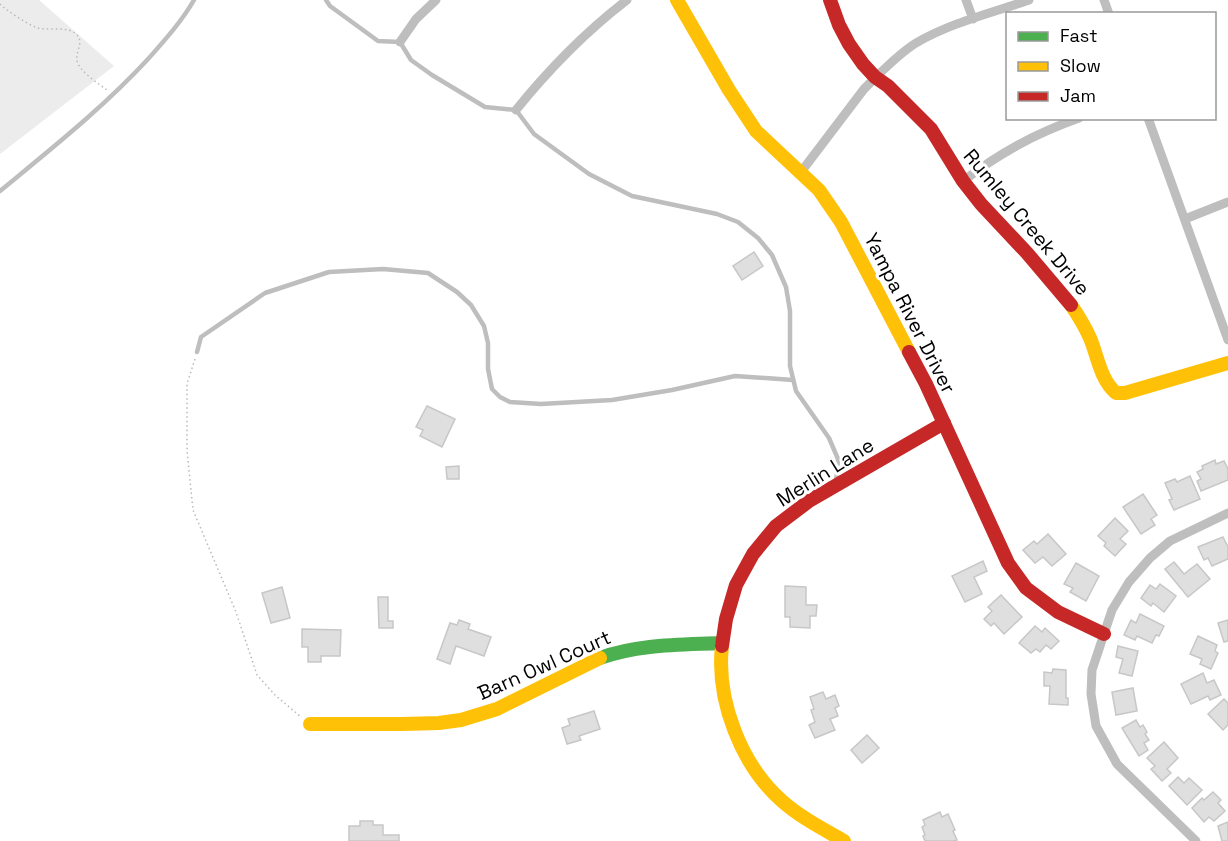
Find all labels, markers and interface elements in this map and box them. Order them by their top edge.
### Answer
legend [1006,12,1216,120]
text: Fast [1060,24,1097,47]
text: Slow [1060,54,1101,77]
text: Jam [1060,84,1096,107]
street label: Rumley Creek Drive [958,143,1096,301]
street label: Yampa River Driver [858,228,962,398]
street label: Merlin Lane [771,432,879,512]
street label: Barn Owl Court [473,624,615,706]

